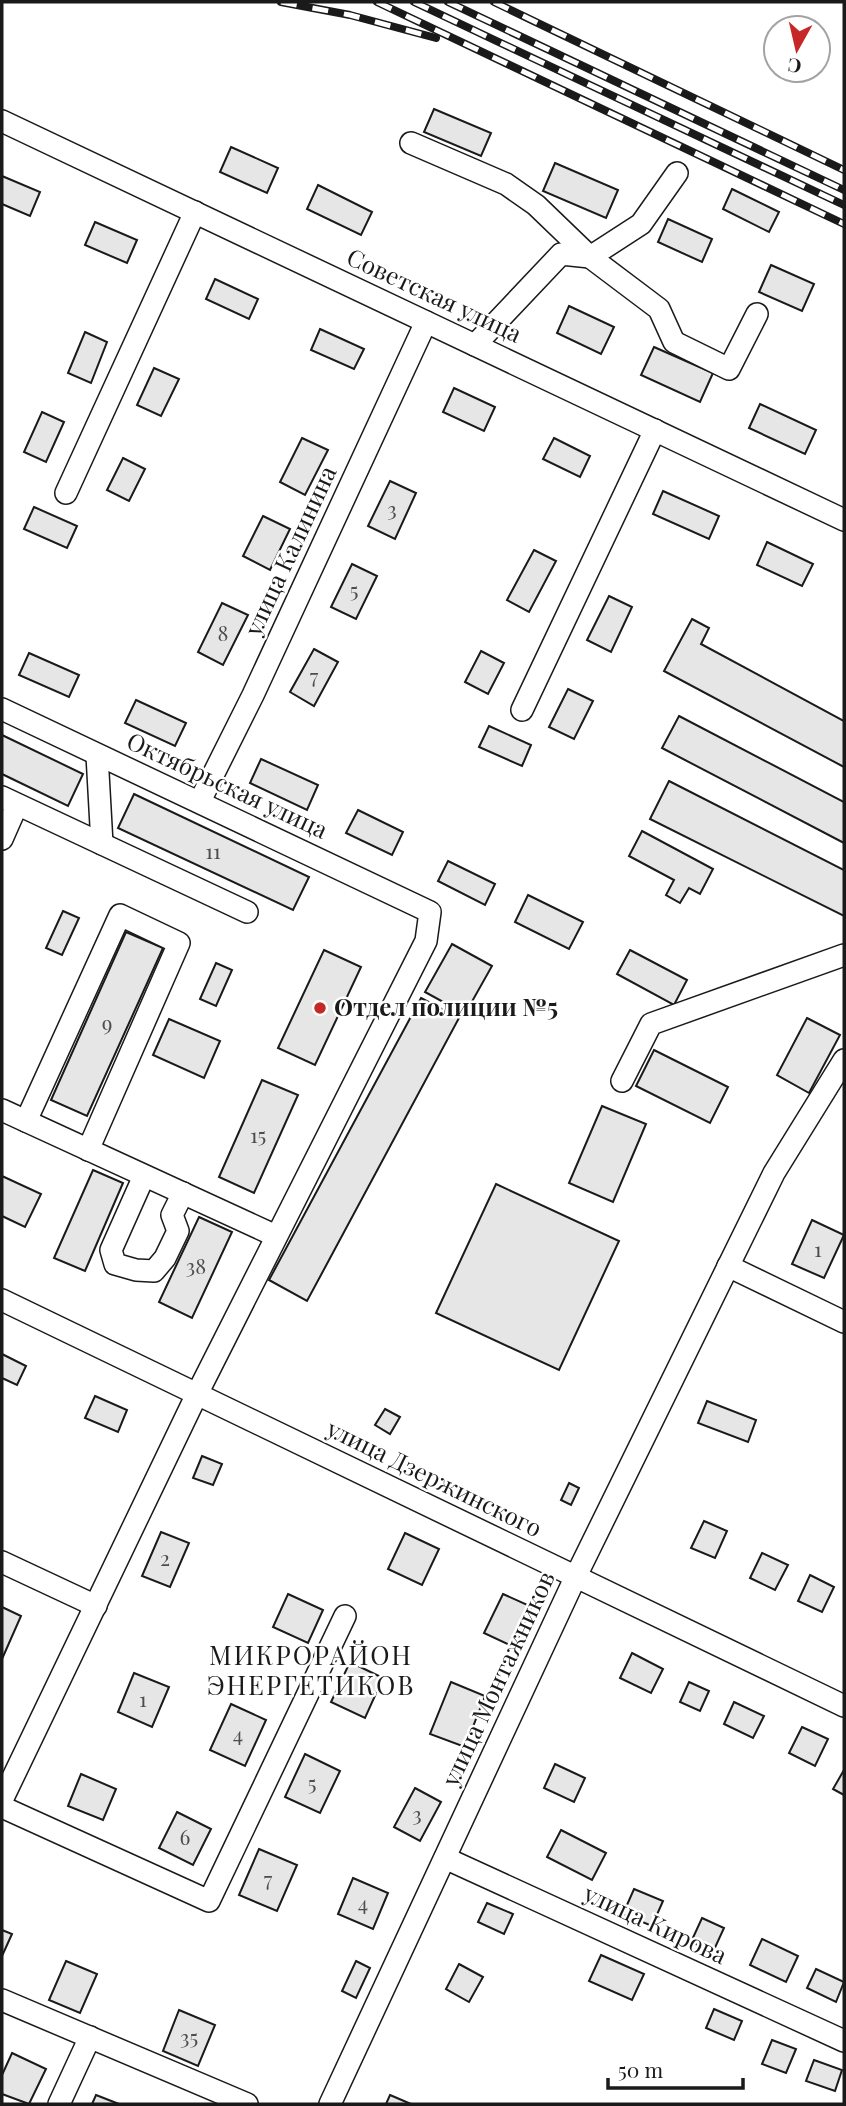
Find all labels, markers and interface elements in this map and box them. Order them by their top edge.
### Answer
north arrow [762,14,832,84]
text: С [786,53,803,81]
street label: Советская улица [342,240,527,349]
street label: улица Калинина [235,460,343,641]
house number: 3 [387,494,397,522]
house number: 5 [350,575,358,603]
house number: 8 [218,618,228,646]
house number: 7 [310,661,319,689]
street label: Октябрьская улица [122,724,333,845]
house number: 11 [205,836,221,864]
place label: Отдел полиции №5 [334,990,558,1022]
marker: Отдел полиции №5 [312,1000,328,1016]
house number: 9 [102,1008,112,1036]
house number: 15 [250,1120,266,1148]
house number: 1 [814,1234,822,1262]
house number: 38 [186,1251,206,1279]
street label: улица Дзержинского [321,1411,548,1543]
house number: 2 [160,1543,170,1571]
street label: улица Монтажников [433,1565,561,1792]
district label: МИКРОРАЙОН ЭНЕРГЕТИКОВ [207,1637,415,1702]
house number: 1 [139,1684,147,1712]
house number: 4 [233,1719,243,1747]
house number: 5 [308,1768,316,1796]
house number: 3 [412,1799,422,1827]
house number: 6 [180,1822,191,1850]
house number: 7 [264,1864,273,1892]
street label: улица Кирова [578,1876,733,1970]
house number: 4 [358,1888,368,1916]
house number: 35 [180,2022,198,2050]
scale bar [608,2046,743,2090]
text: 50 m [618,2055,664,2083]

